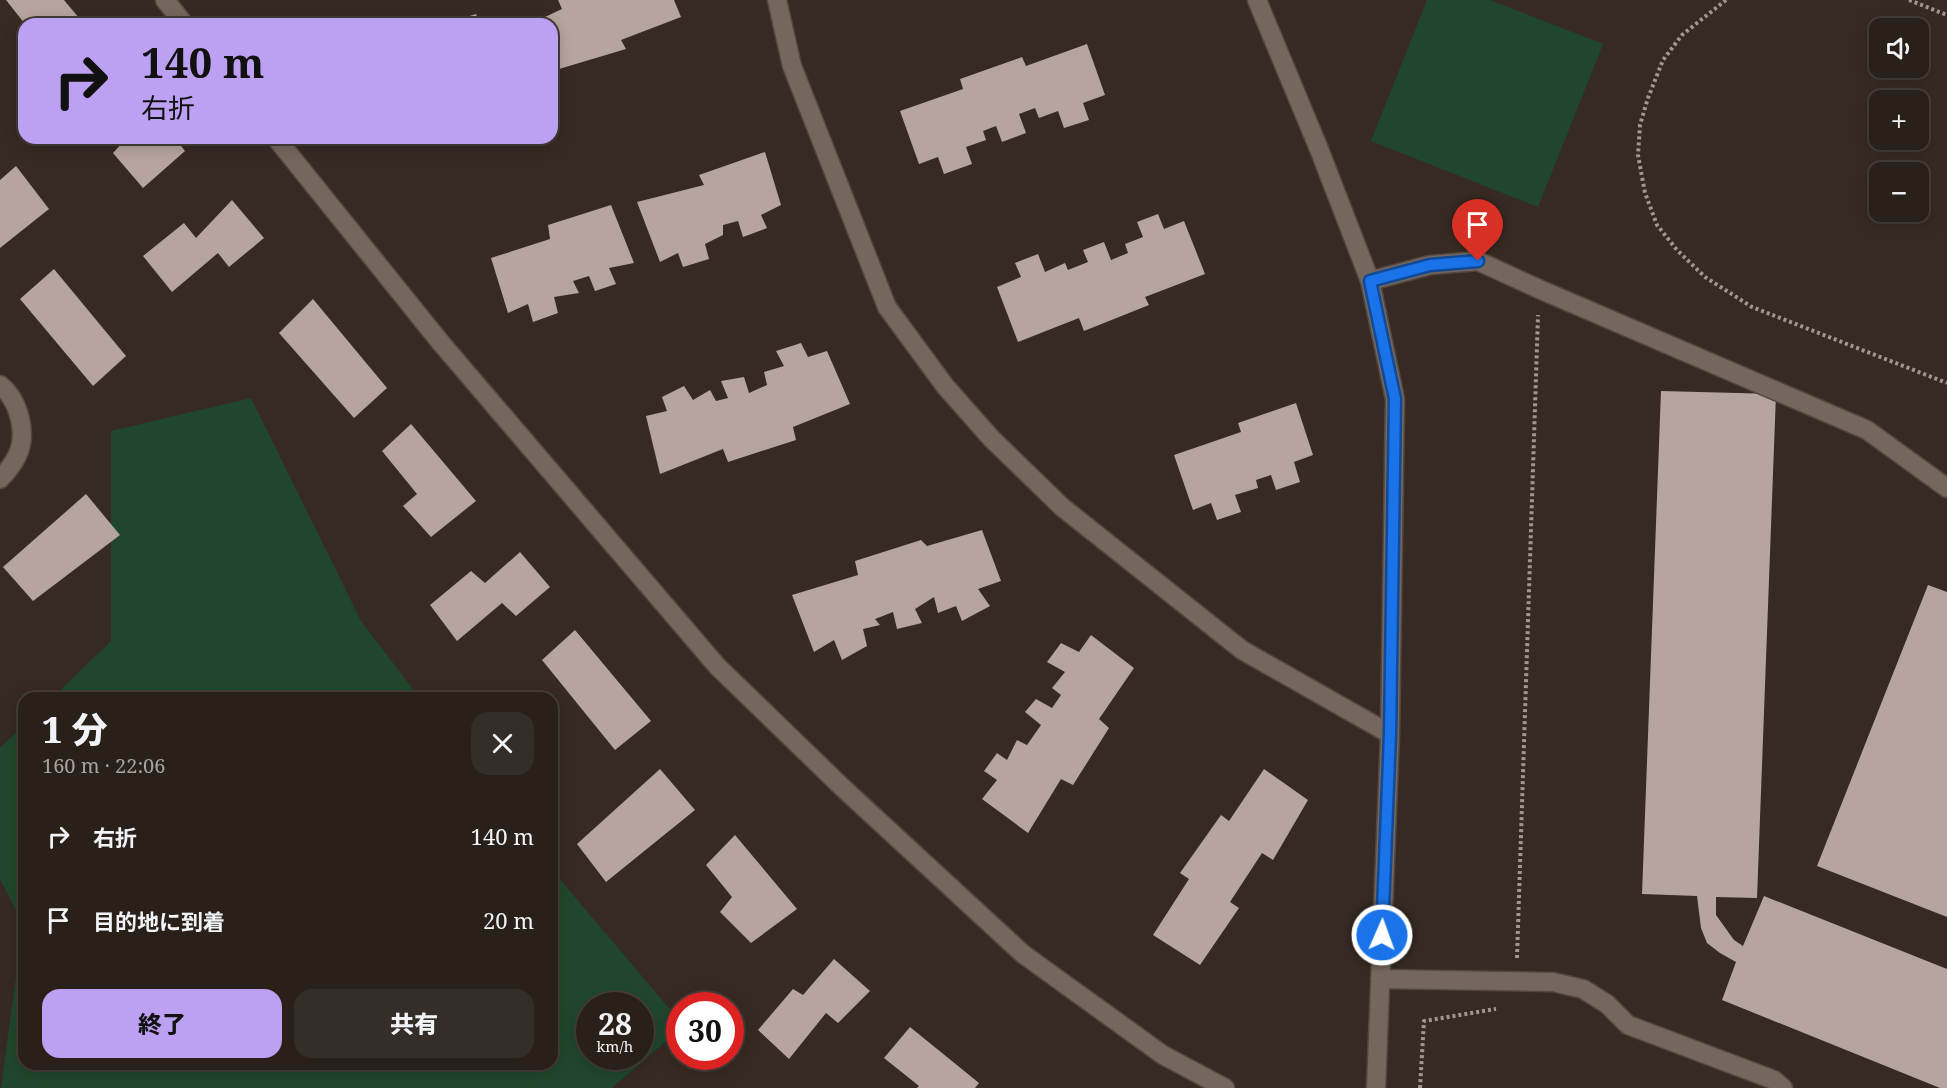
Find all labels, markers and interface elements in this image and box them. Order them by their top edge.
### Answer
map controls [1869,18,1929,222]
button: sound [1869,18,1929,78]
text: 140 m [141,33,265,90]
icon: right [42,42,120,120]
text: 右折 [141,89,195,126]
button: + [1869,90,1929,150]
button: − [1869,162,1929,222]
pin [1452,199,1503,261]
icon: arrive [1461,208,1494,241]
text: 1 分 [42,705,108,754]
button: close [471,712,534,775]
text: 160 m · 22:06 [42,752,165,779]
icon: right [42,820,75,853]
text: 140 m [471,821,534,851]
text: 右折 [93,822,137,852]
position arrow [1350,903,1414,967]
icon: arrive [42,904,75,937]
text: 20 m [483,905,534,935]
text: 目的地に到着 [93,906,225,936]
button: 終了 [42,989,282,1058]
button: 共有 [294,989,534,1058]
speed limit sign: 30 [666,992,744,1070]
text: 28 [598,1003,632,1044]
text: km/h [597,1036,633,1056]

